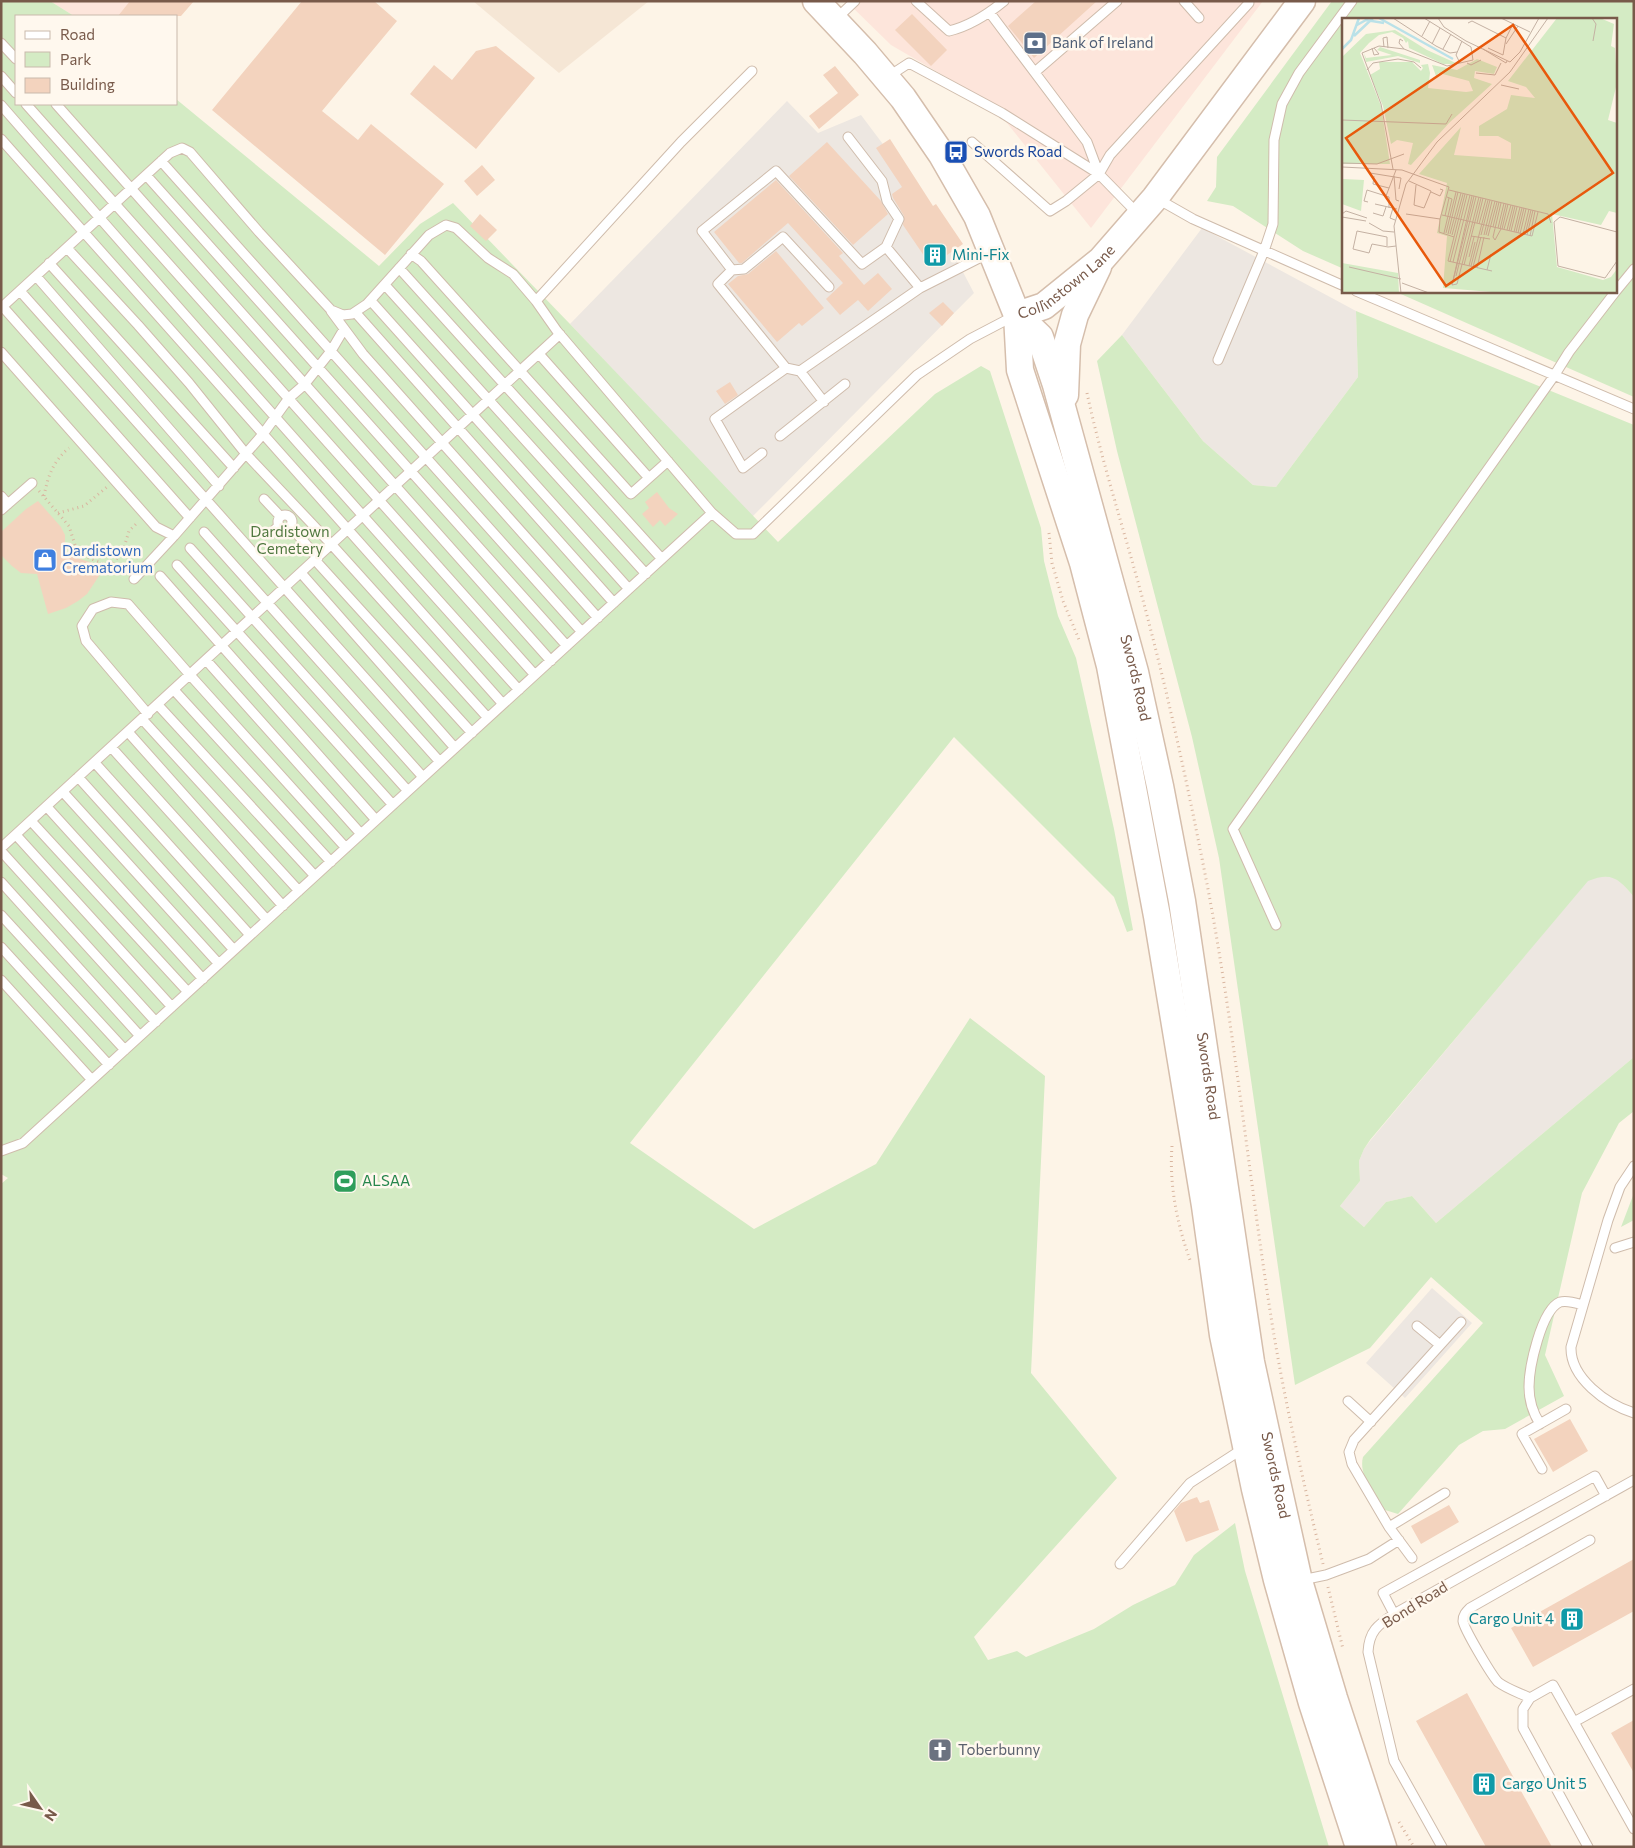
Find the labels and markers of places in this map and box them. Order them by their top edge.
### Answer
bank icon: Bank of Ireland [1022,30,1048,56]
place label: Bank of Ireland [1052,33,1154,51]
bus stop icon: Swords Road [943,139,969,165]
place label: Swords Road [974,142,1062,160]
building icon: Mini-Fix [922,242,948,268]
place label: Mini-Fix [952,245,1009,263]
place label: Dardistown Crematorium [62,541,153,576]
shop icon: Dardistown Crematorium [32,547,58,573]
sports icon: ALSAA [332,1168,358,1194]
place label: ALSAA [362,1171,410,1189]
building icon: Cargo Unit 4 [1559,1606,1585,1632]
place label: Cargo Unit 4 [1469,1609,1554,1627]
church icon: Toberbunny [927,1737,953,1763]
place label: Toberbunny [958,1740,1040,1758]
building icon: Cargo Unit 5 [1471,1771,1497,1797]
place label: Cargo Unit 5 [1502,1774,1587,1792]

